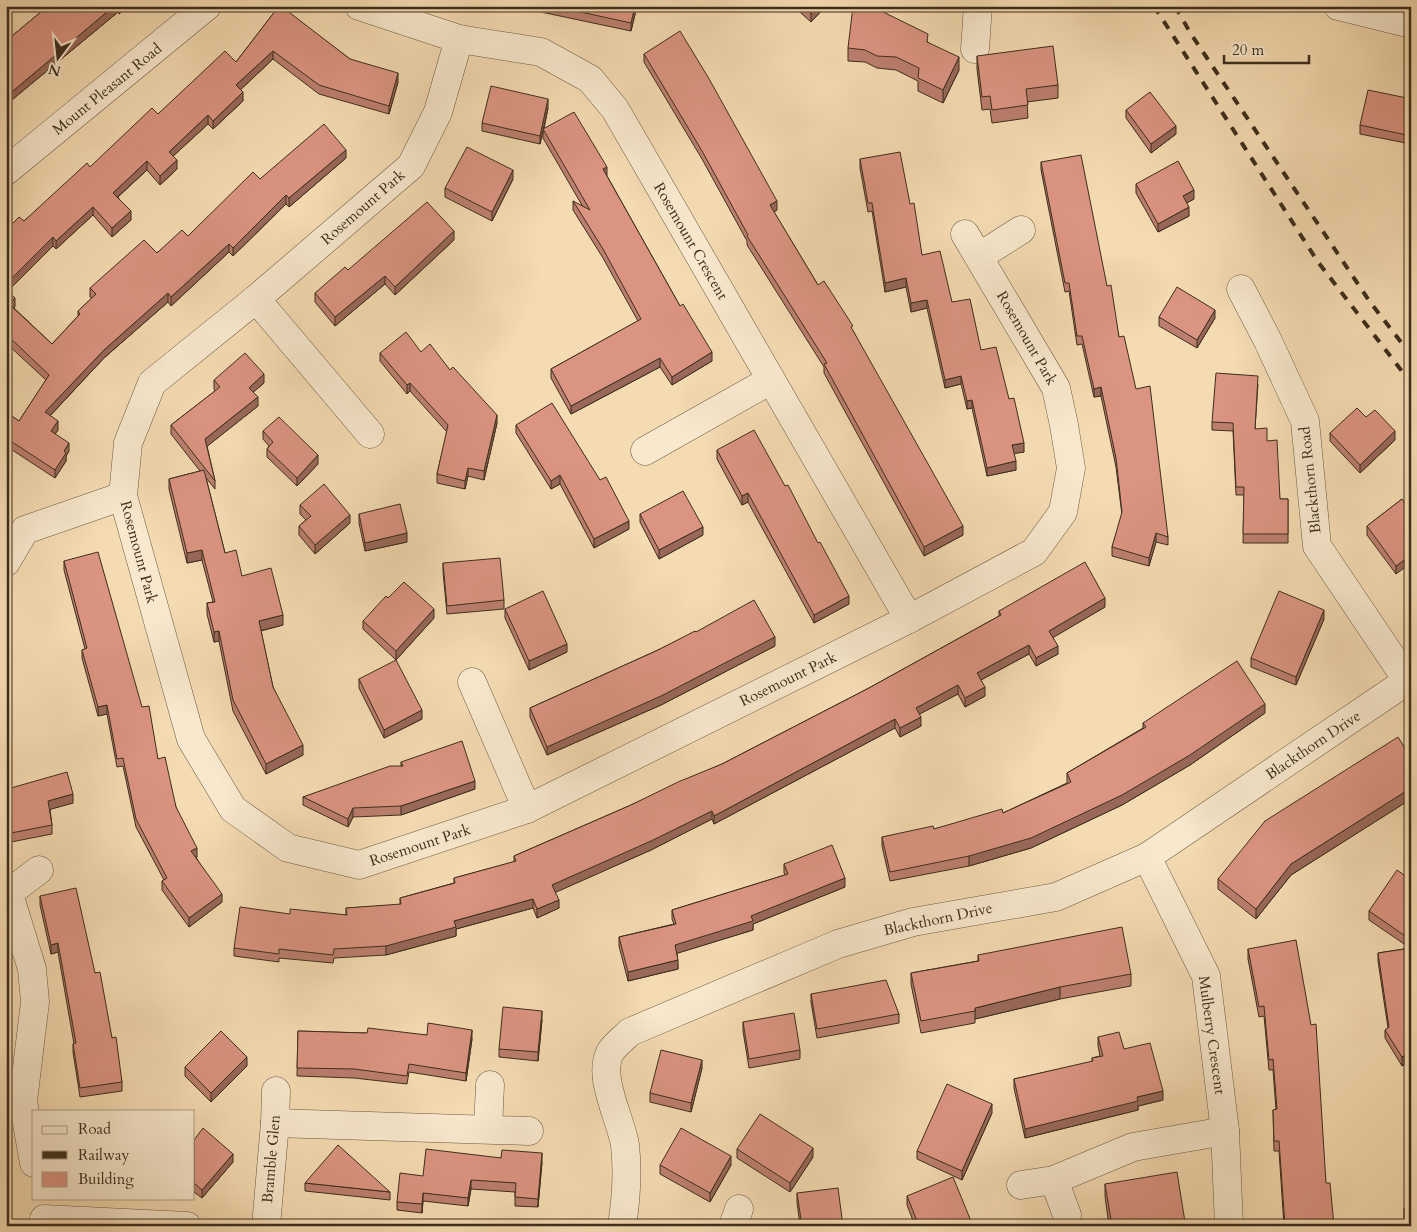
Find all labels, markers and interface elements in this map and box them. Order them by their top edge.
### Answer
north arrow [32,32,82,82]
scale bar [1224,32,1310,64]
street label: Mount Pleasant Road [48,39,166,139]
text: 20 m [1232,40,1264,60]
text: N [46,59,63,81]
street label: Rosemount Park [317,165,409,249]
street label: Rosemount Crescent [649,179,733,304]
street label: Rosemount Park [992,287,1062,389]
street label: Blackthorn Road [1294,426,1326,534]
street label: Rosemount Park [116,498,162,606]
street label: Rosemount Park [736,647,840,711]
street label: Blackthorn Drive [1262,706,1365,784]
street label: Rosemount Park [367,819,473,871]
street label: Blackthorn Drive [882,898,994,940]
street label: Mulberry Crescent [1194,974,1230,1096]
legend [32,1110,195,1200]
street label: Bramble Glen [257,1114,285,1204]
text: Road [78,1119,111,1139]
text: Railway [78,1145,129,1165]
text: Building [78,1169,134,1189]

